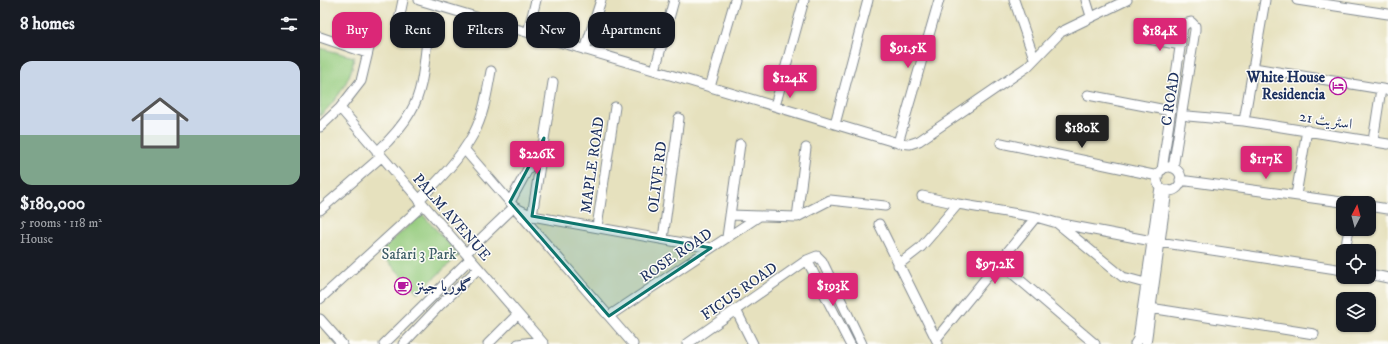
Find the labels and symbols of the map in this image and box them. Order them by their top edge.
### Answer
pin: $184K [1132,18,1188,52]
pin: $91.5K [875,35,941,69]
pin: $124K [762,65,818,99]
place label: White House Residencia [1246,68,1326,104]
street label: C ROAD [1157,71,1184,127]
hotel icon: White House Residencia [1328,76,1348,96]
street label: اسٹریٹ 21 [1298,107,1354,134]
street label: MAPLE ROAD [576,115,609,215]
pin: $180K [1054,115,1110,149]
street label: OLIVE RD [644,140,671,214]
pin: $226K [509,141,565,175]
pin: $117K [1238,146,1294,180]
street label: PALM AVENUE [409,170,495,265]
north arrow [1336,196,1376,236]
street label: ROSE ROAD [636,224,716,287]
park label: Safari 3 Park [382,245,457,264]
pin: $97.2K [962,251,1028,285]
street label: FICUS ROAD [697,258,781,325]
pin: $193K [805,273,861,307]
cafe icon: گلوریا جینز [393,276,413,296]
place label: گلوریا جینز [414,276,472,296]

